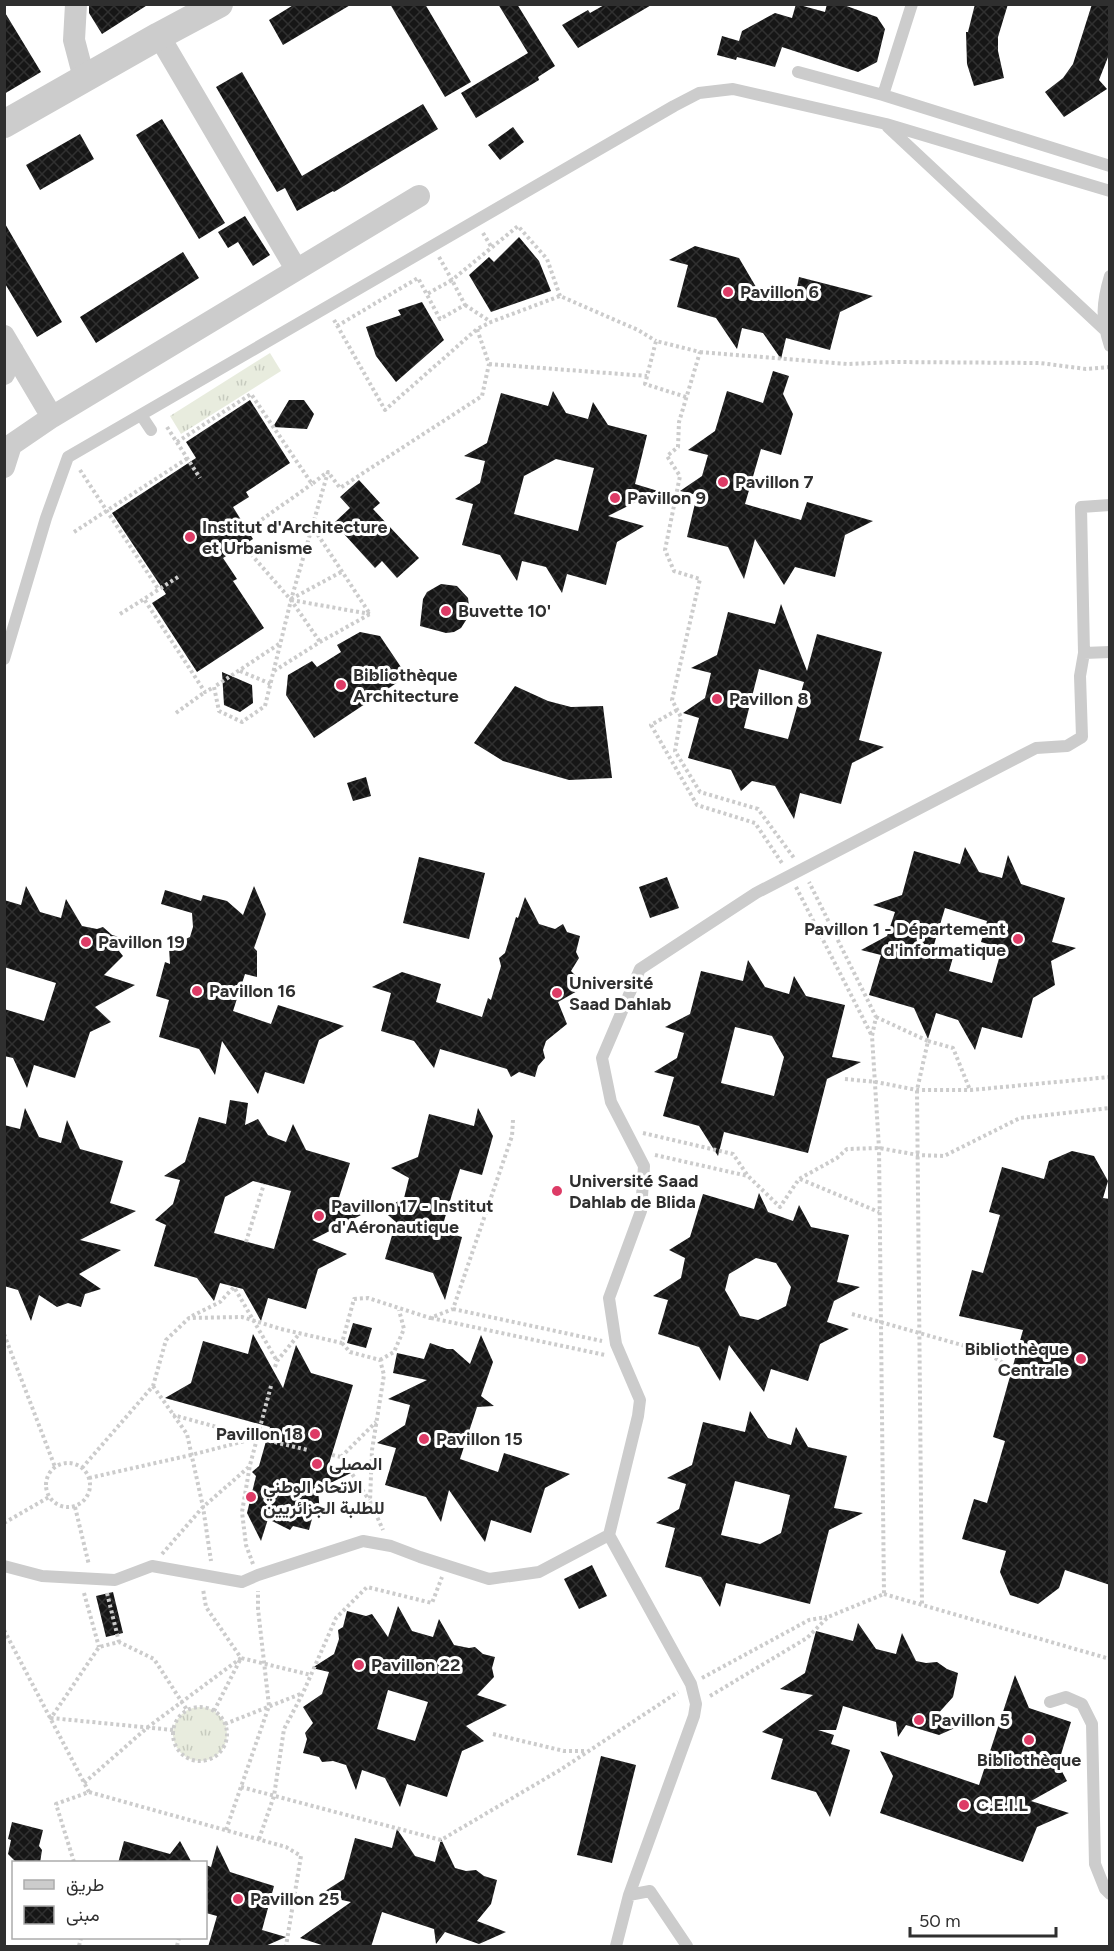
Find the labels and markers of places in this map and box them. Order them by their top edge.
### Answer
place label: Pavillon 6 [740,281,819,303]
marker: Pavillon 6 [721,285,735,299]
place label: Pavillon 7 [735,471,814,493]
marker: Pavillon 7 [716,475,730,489]
place label: Pavillon 9 [627,487,706,509]
marker: Pavillon 9 [608,491,622,505]
place label: Institut d'Architecture et Urbanisme [202,516,387,559]
marker: Institut d'Architecture et Urbanisme [183,530,197,544]
place label: Buvette 10' [458,600,551,622]
marker: Buvette 10' [439,604,453,618]
place label: Bibliothèque Architecture [353,664,459,707]
marker: Bibliothèque Architecture [334,678,348,692]
place label: Pavillon 8 [729,688,809,710]
marker: Pavillon 8 [710,692,724,706]
place label: Pavillon 1 - Département d'informatique [804,918,1006,961]
place label: Pavillon 19 [98,931,185,953]
marker: Pavillon 1 - Département d'informatique [1011,932,1025,946]
marker: Pavillon 19 [79,935,93,949]
place label: Université Saad Dahlab [569,972,672,1015]
place label: Pavillon 16 [209,980,296,1002]
marker: Pavillon 16 [190,984,204,998]
marker: Université Saad Dahlab [550,986,564,1000]
place label: Université Saad Dahlab de Blida [569,1170,698,1213]
marker: Université Saad Dahlab de Blida [550,1184,564,1198]
place label: Pavillon 17 - Institut d'Aéronautique [331,1195,494,1238]
marker: Pavillon 17 - Institut d'Aéronautique [312,1209,326,1223]
place label: Bibliothèque Centrale [965,1338,1069,1381]
marker: Bibliothèque Centrale [1074,1352,1088,1366]
place label: Pavillon 18 [216,1423,303,1445]
marker: Pavillon 18 [308,1427,322,1441]
place label: Pavillon 15 [436,1428,523,1450]
marker: Pavillon 15 [417,1432,431,1446]
place label: المصلى [329,1453,382,1475]
marker: المصلى [310,1457,324,1471]
place label: الاتحاد الوطني للطلبة الجزائريين [263,1476,385,1519]
marker: الاتحاد الوطني للطلبة الجزائريين [244,1490,258,1504]
place label: Pavillon 22 [371,1654,460,1676]
marker: Pavillon 22 [352,1658,366,1672]
place label: Pavillon 5 [931,1709,1010,1731]
marker: Pavillon 5 [912,1713,926,1727]
marker: Bibliothèque [1022,1733,1036,1747]
place label: Bibliothèque [977,1749,1081,1771]
place label: C.E.I.L [976,1794,1028,1816]
marker: C.E.I.L [957,1798,971,1812]
place label: Pavillon 25 [250,1888,339,1910]
marker: Pavillon 25 [231,1892,245,1906]

